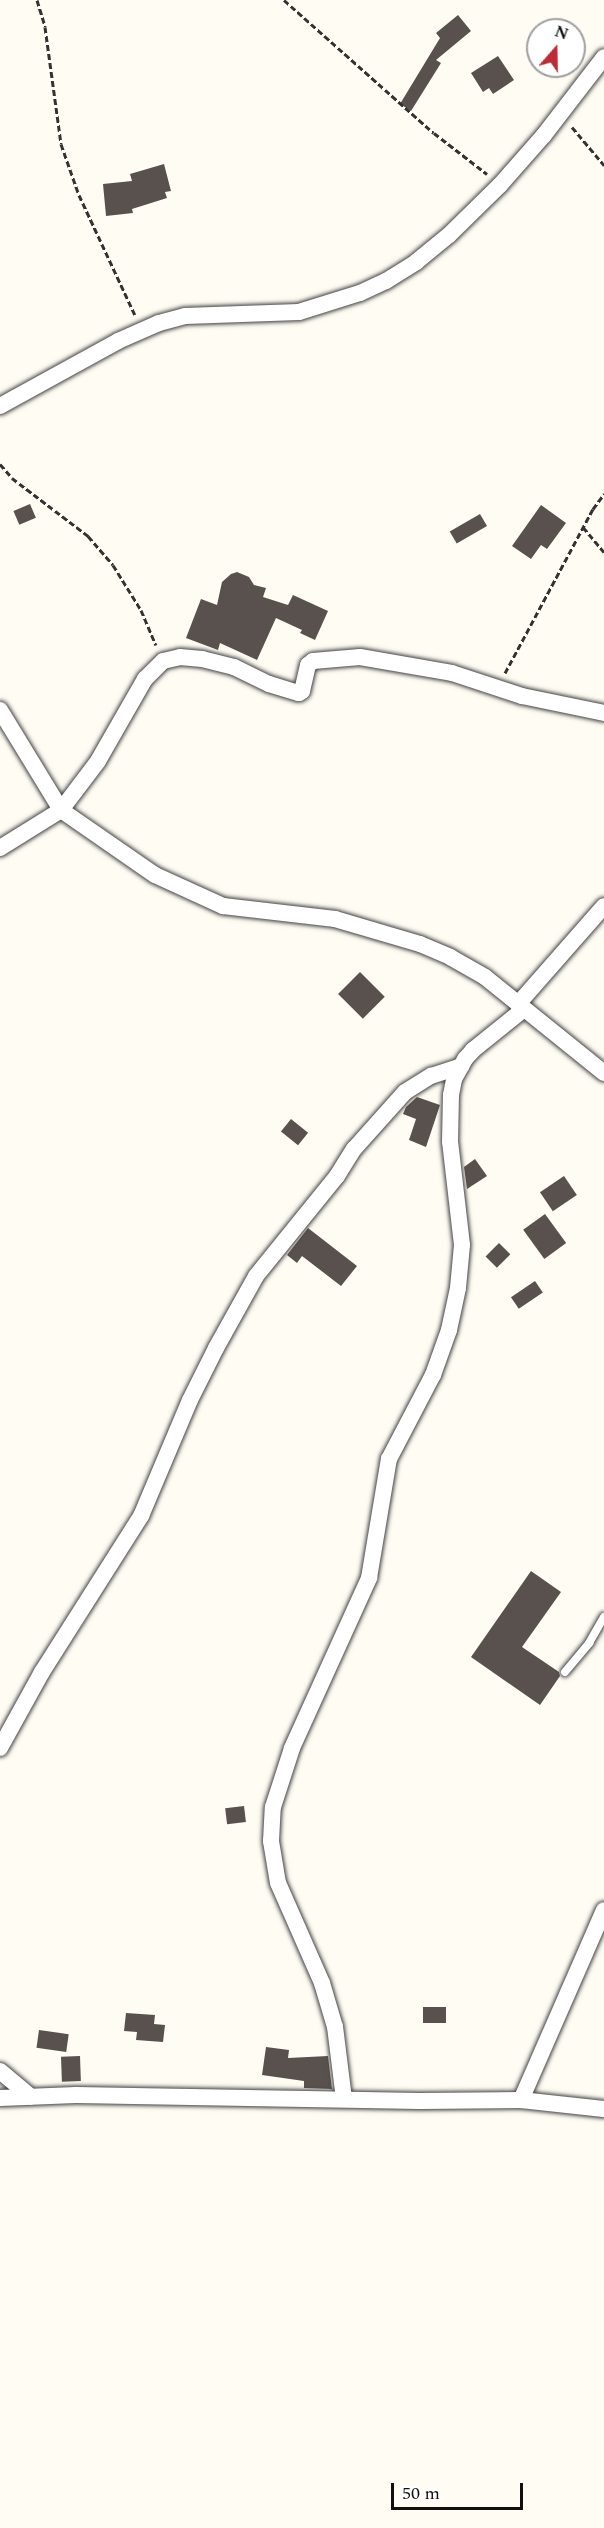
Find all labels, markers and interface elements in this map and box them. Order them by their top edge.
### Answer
north arrow [526,18,586,78]
text: N [551,19,572,46]
scale bar [394,2471,526,2509]
text: 50 m [402,2480,440,2507]

